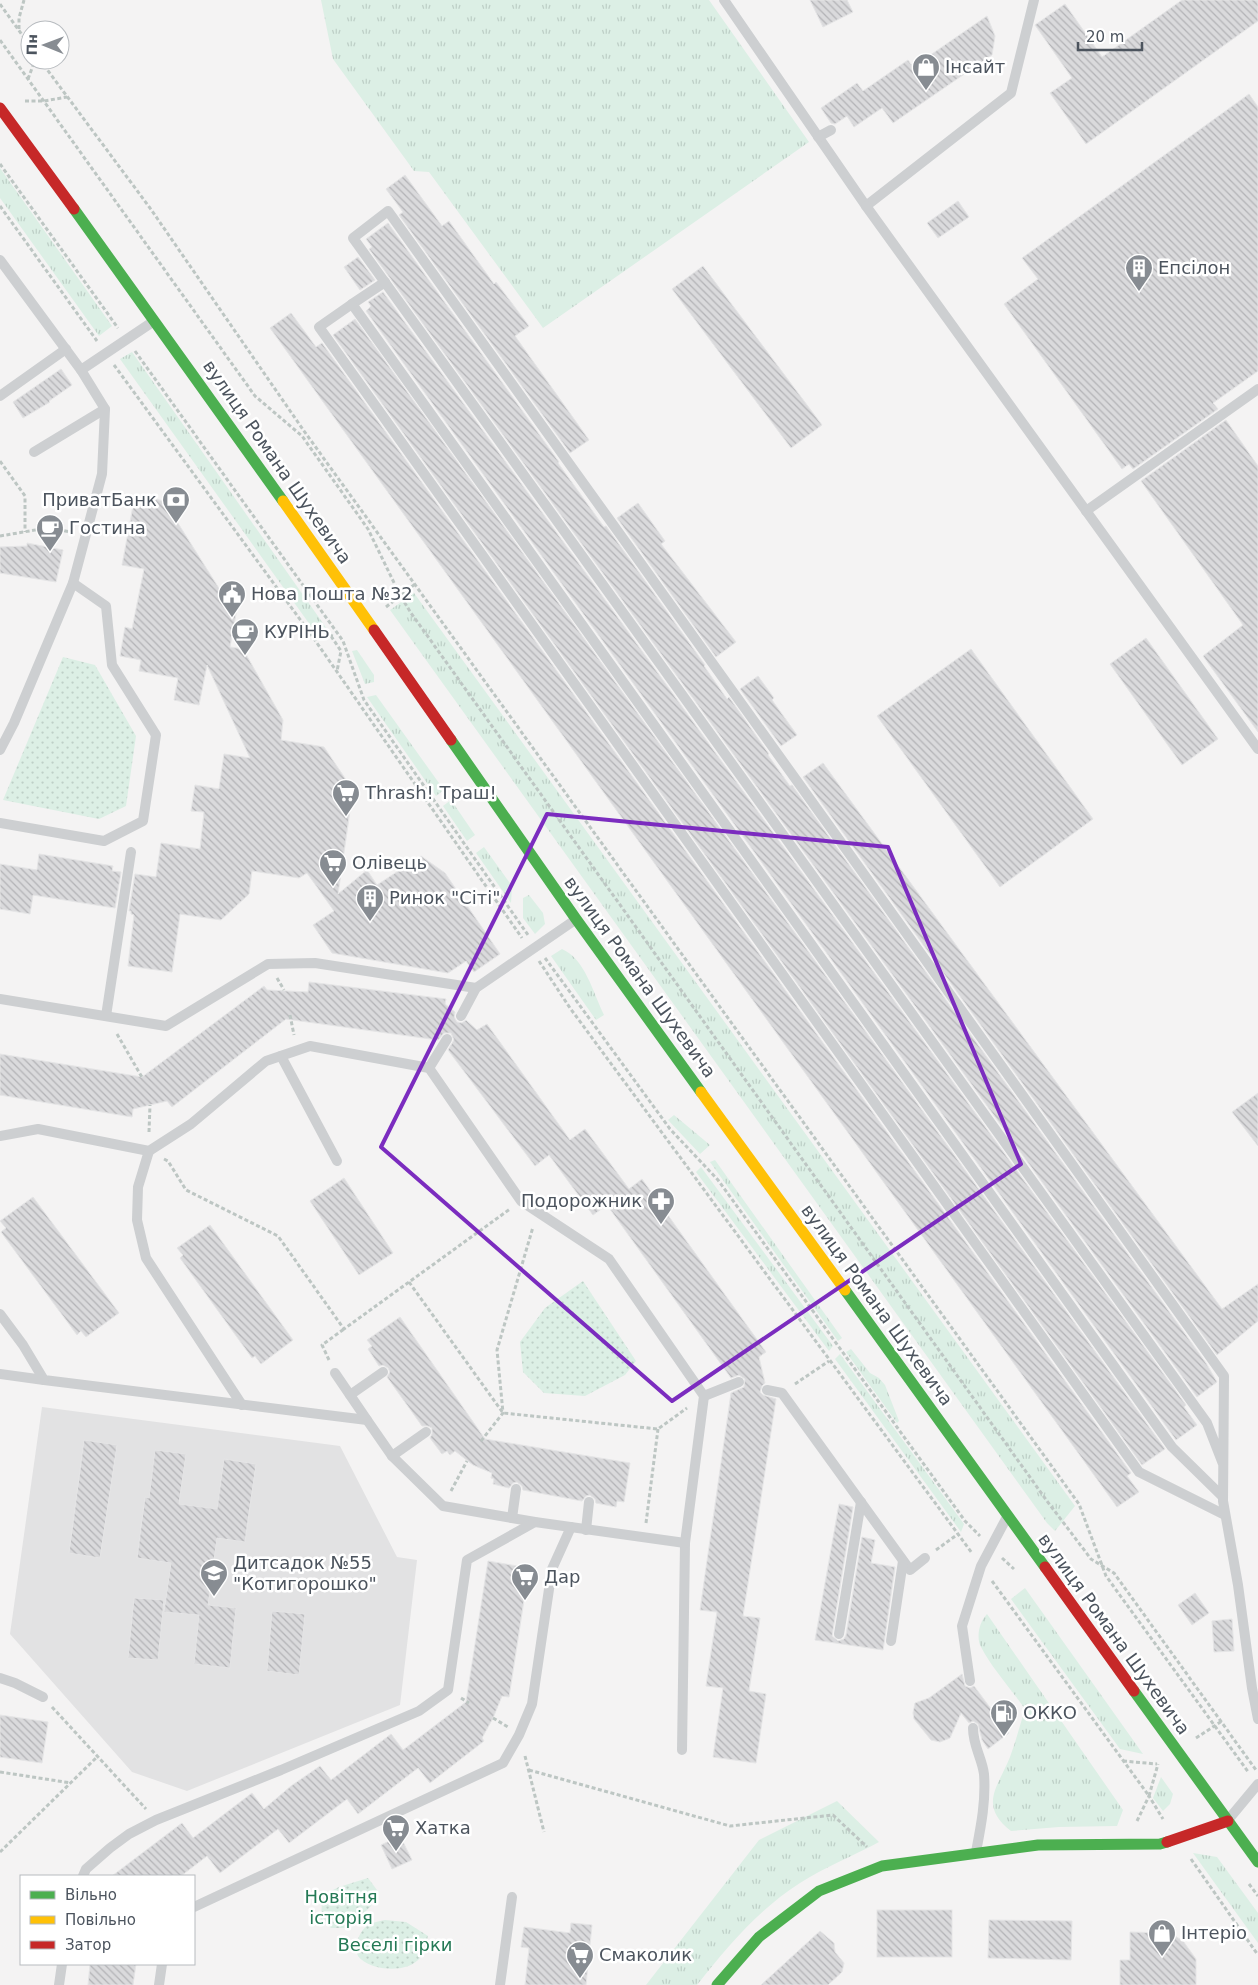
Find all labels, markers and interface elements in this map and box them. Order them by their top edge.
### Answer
north arrow [20,20,70,70]
scale bar [1078,20,1142,52]
text: 20 m [1086,28,1124,46]
text: Пн [24,34,40,56]
shop icon: Інсайт [911,52,941,91]
place label: Інсайт [945,56,1005,77]
building icon: Епсілон [1124,253,1154,292]
place label: Епсілон [1158,257,1230,278]
street label: вулиця Романа Шухевича [199,356,356,568]
bank icon: ПриватБанк [161,485,191,524]
place label: ПриватБанк [42,489,157,510]
cafe icon: Гостина [35,513,65,552]
place label: Гостина [69,517,146,538]
public building icon: Нова Пошта №32 [217,579,247,618]
place label: Нова Пошта №32 [251,583,413,604]
cafe icon: КУРІНЬ [230,617,260,656]
place label: КУРІНЬ [264,621,330,642]
supermarket icon: Thrash! Траш! [331,778,361,817]
place label: Thrash! Траш! [364,782,497,803]
supermarket icon: Олівець [318,848,348,887]
place label: Олівець [352,852,427,873]
street label: вулиця Романа Шухевича [560,872,721,1082]
building icon: Ринок "Сіті" [355,883,385,922]
place label: Ринок "Сіті" [389,887,501,908]
pharmacy icon: Подорожник [646,1186,676,1225]
place label: Подорожник [521,1190,642,1211]
street label: вулиця Романа Шухевича [797,1200,958,1410]
street label: вулиця Романа Шухевича [1034,1529,1195,1739]
place label: Дитсадок №55 "Котигорошко" [233,1552,377,1594]
school or university icon: Дитсадок №55 "Котигорошко" [199,1558,229,1597]
supermarket icon: Дар [510,1562,540,1601]
place label: Дар [544,1566,581,1587]
fuel station icon: ОККО [989,1698,1019,1737]
place label: ОККО [1023,1702,1077,1723]
supermarket icon: Хатка [381,1813,411,1852]
place label: Хатка [415,1817,471,1838]
legend [20,1875,195,1965]
text: Вільно [65,1886,117,1904]
park label: Новітня історія [304,1886,378,1928]
text: Повільно [65,1911,136,1929]
shop icon: Інтеріо [1147,1918,1177,1957]
place label: Інтеріо [1181,1922,1247,1943]
park label: Веселі гірки [337,1934,453,1955]
text: Затор [65,1936,111,1954]
supermarket icon: Смаколик [565,1940,595,1979]
place label: Смаколик [599,1944,692,1965]

